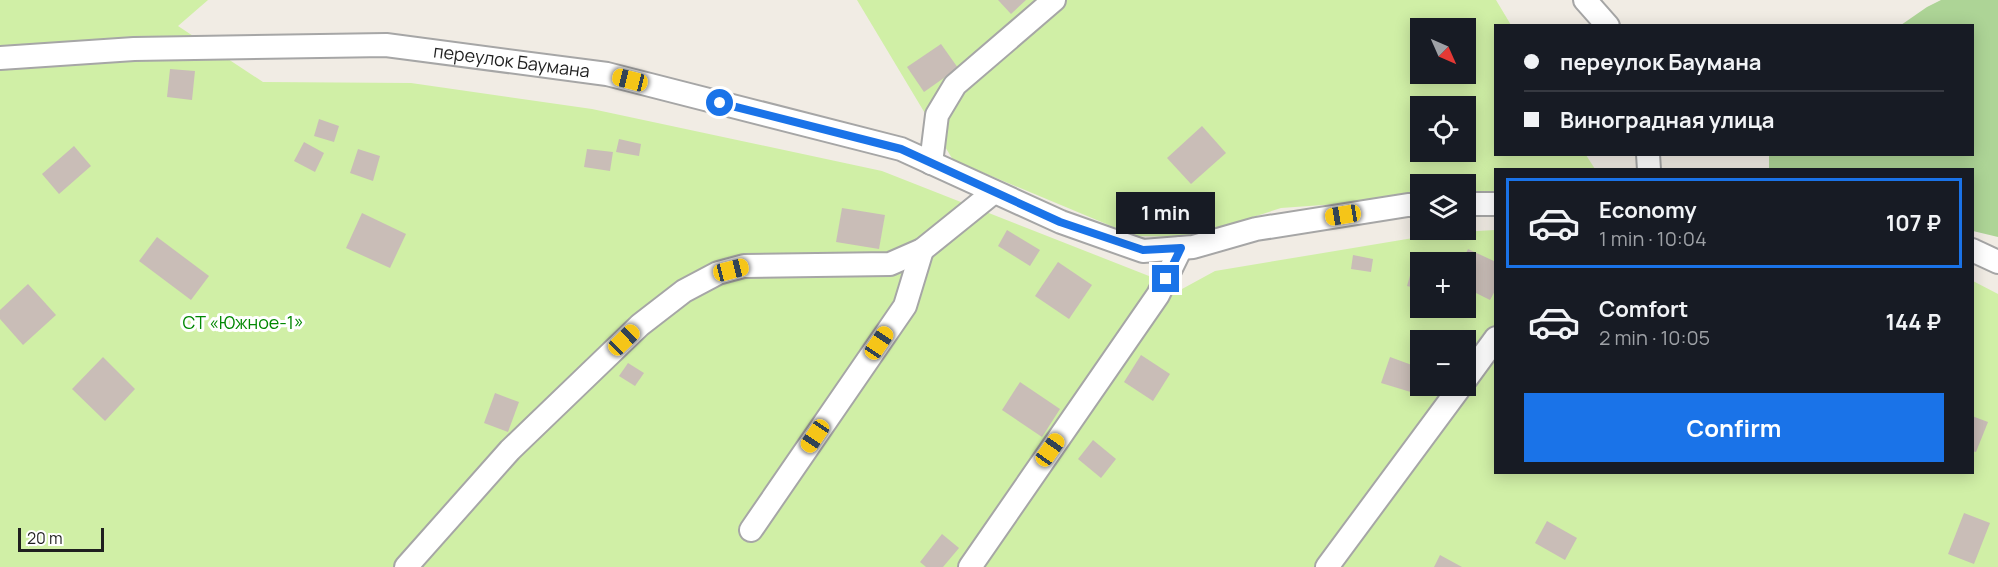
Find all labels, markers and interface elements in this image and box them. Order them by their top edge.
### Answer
north arrow [1410,18,1476,84]
map controls [1410,18,1476,396]
street label: переулок Баумана [432,38,591,83]
text: переулок Баумана [1560,47,1762,77]
car [610,67,650,93]
route start [706,89,733,116]
button: locate [1410,96,1476,162]
text: Виноградная улица [1560,105,1774,135]
button: layers [1410,174,1476,240]
callout: 1 min [1116,192,1216,234]
text: Economy [1599,195,1697,225]
icon: car [1527,196,1581,250]
text: 1 min [1141,199,1190,226]
car [1324,203,1362,227]
text: 107 ₽ [1886,208,1941,238]
text: 1 min · 10:04 [1599,225,1707,252]
button: + [1410,252,1476,318]
car [711,257,751,283]
route end [1152,265,1179,292]
text: Comfort [1599,294,1688,324]
icon: car [1527,295,1581,349]
text: 144 ₽ [1885,307,1941,337]
park label: СТ «Южное-1» [182,310,304,334]
car [605,321,643,359]
car [861,323,897,363]
text: 2 min · 10:05 [1599,324,1710,351]
button: − [1410,330,1476,396]
button: Confirm [1524,393,1944,462]
car [797,416,833,456]
car [1032,430,1068,470]
scale bar [18,525,104,552]
text: 20 m [27,527,63,549]

